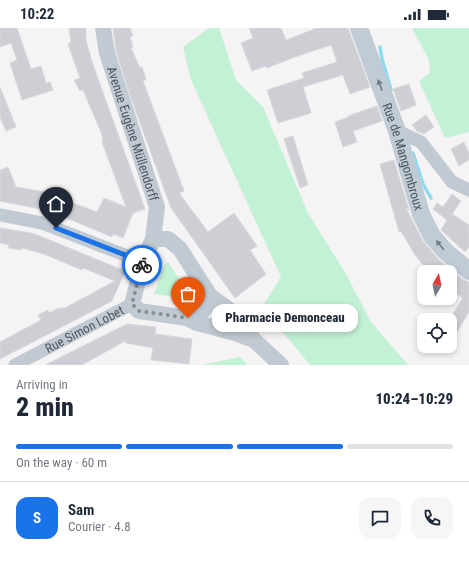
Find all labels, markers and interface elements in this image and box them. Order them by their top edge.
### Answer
text: 10:22 [20,5,54,23]
street label: Avenue Eugène Müllendorff [104,64,162,203]
one-way arrow [377,79,383,91]
street label: Rue de Mangombroux [380,101,427,212]
pin [39,187,73,228]
icon: home [45,193,67,215]
one-way arrow [435,240,444,251]
courier [122,245,162,285]
icon: bike [131,254,153,276]
north arrow [417,265,457,305]
map controls [417,265,457,353]
pin [171,277,205,318]
icon: bag [177,283,199,305]
street label: Rue Simon Lobet [42,302,126,356]
callout: Pharmacie Demonceau [212,304,358,332]
text: Pharmacie Demonceau [225,310,345,325]
button: locate [417,313,457,353]
text: Arriving in [16,377,68,392]
text: 10:24–10:29 [375,390,453,408]
text: 2 min [16,392,74,422]
text: On the way · 60 m [16,455,107,470]
button: chat [359,497,401,539]
button: phone [411,497,453,539]
text: Sam [68,501,94,519]
text: S [33,509,41,527]
text: Courier · 4.8 [68,519,131,534]

